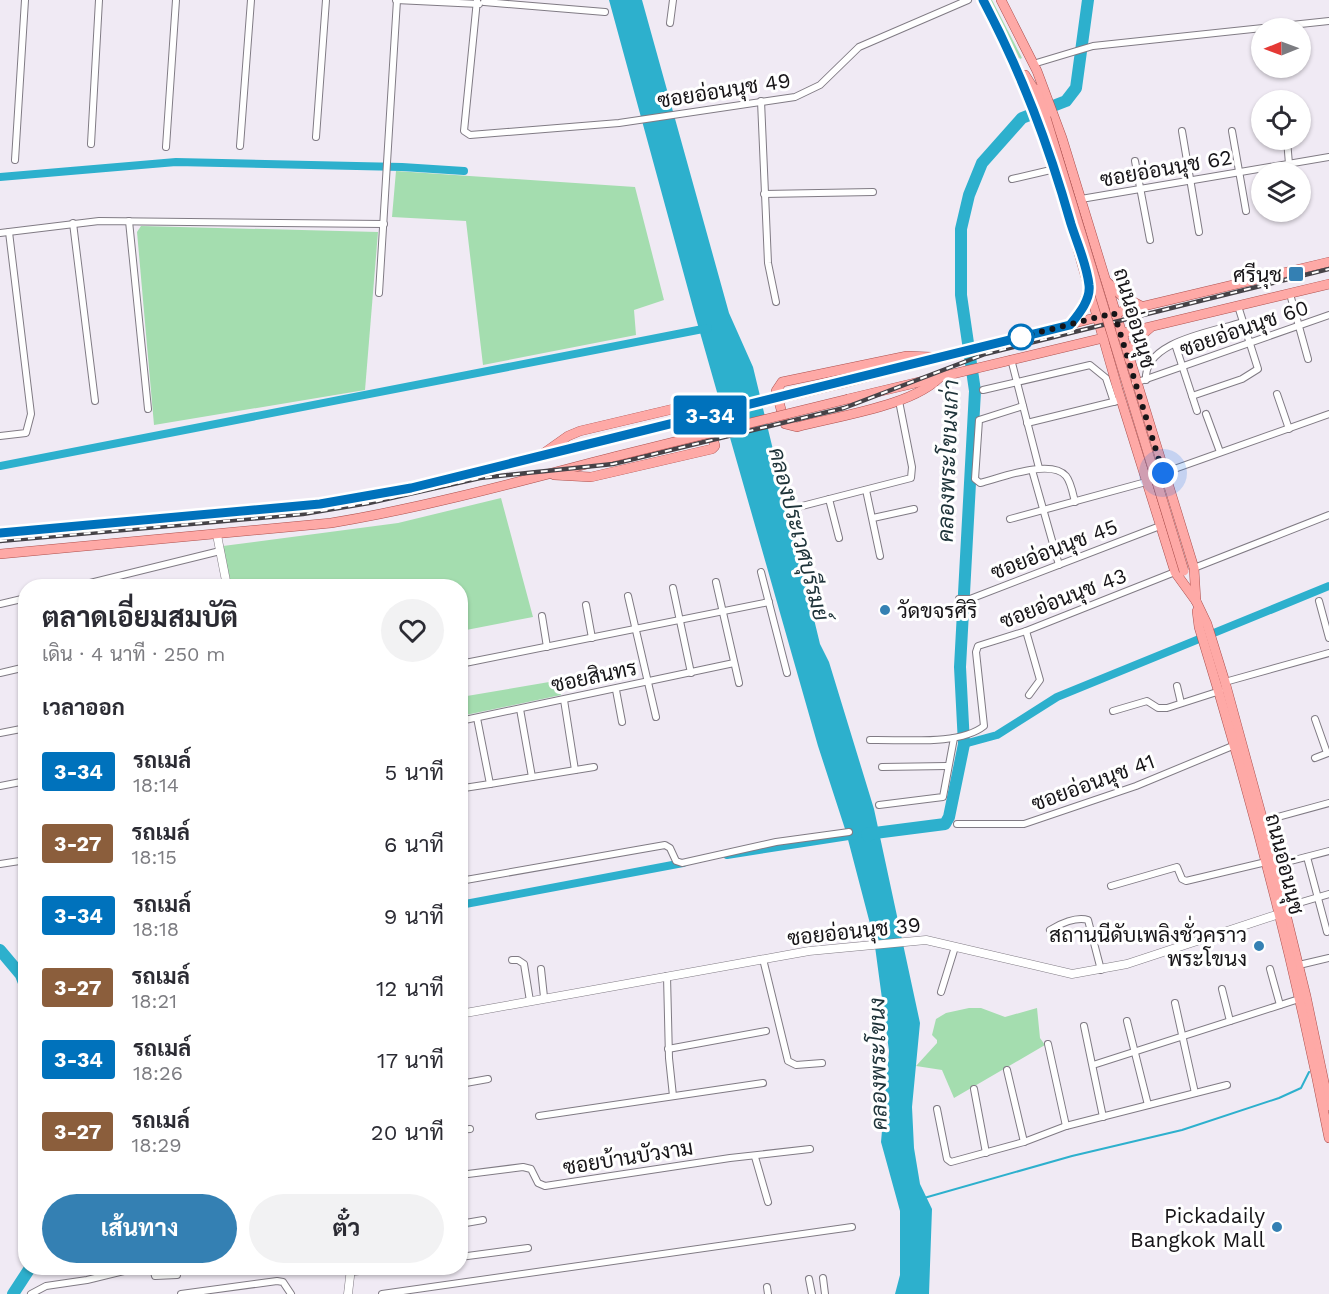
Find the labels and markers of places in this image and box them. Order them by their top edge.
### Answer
place label: ศรีนุช [1233,262,1282,289]
marker: ศรีนุช [1287,265,1305,283]
unlabelled marker [1008,324,1034,350]
place label: วัดขจรศิริ [897,598,977,623]
marker: วัดขจรศิริ [878,603,892,617]
place label: สถานนีดับเพลิงชั่วคราว พระโขนง [1049,915,1247,971]
marker: สถานนีดับเพลิงชั่วคราว พระโขนง [1252,939,1266,953]
place label: Pickadaily Bangkok Mall [1130,1203,1266,1252]
marker: Pickadaily Bangkok Mall [1270,1220,1284,1234]

